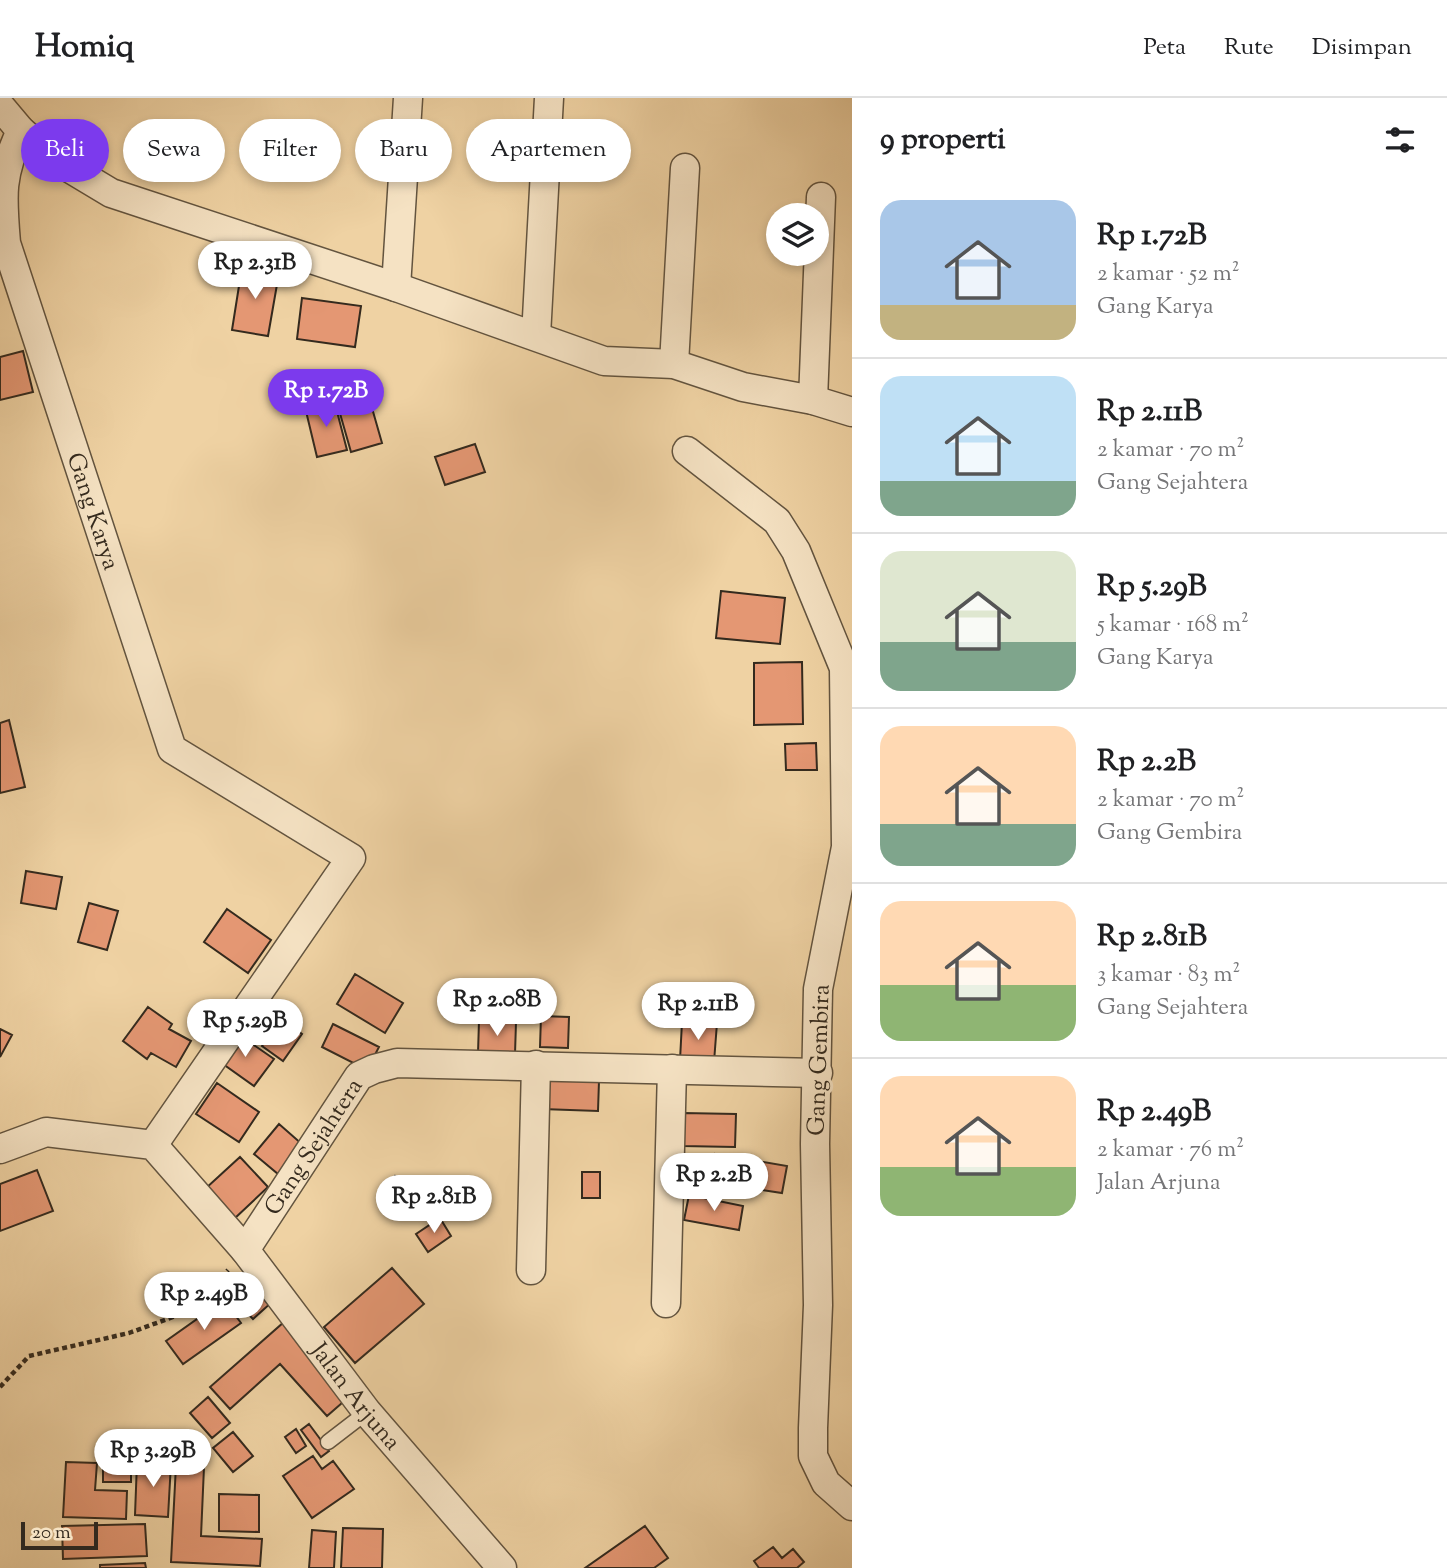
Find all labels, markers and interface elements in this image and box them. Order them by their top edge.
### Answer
text: Homiq [35,24,134,72]
text: Peta [1143,31,1186,65]
text: Rute [1224,31,1274,65]
text: Disimpan [1312,31,1412,65]
chip: Beli [21,119,109,182]
chip: Sewa [123,119,225,182]
chip: Filter [239,119,341,182]
chip: Baru [355,119,452,182]
chip: Apartemen [466,119,631,182]
text: 9 properti [880,119,1006,162]
icon: filters [1381,121,1419,159]
map controls [766,203,829,266]
button: layers [766,203,829,266]
text: Rp 1.72B [1097,215,1207,258]
icon: home [936,228,1020,312]
pin: Rp 2.31B [183,242,327,301]
text: Rp 2.31B [214,247,296,280]
text: 2 kamar · 52 m² [1097,258,1240,291]
text: Gang Karya [1097,291,1214,324]
pin: Rp 1.72B [254,370,398,429]
text: Rp 1.72B [284,375,368,408]
text: Rp 2.11B [1097,391,1202,434]
icon: home [936,404,1020,488]
text: 2 kamar · 70 m² [1097,434,1244,467]
street label: Gang Karya [57,449,127,575]
text: Gang Sejahtera [1097,467,1248,500]
text: Rp 5.29B [1097,566,1207,609]
icon: home [936,579,1020,663]
text: 5 kamar · 168 m² [1097,609,1249,642]
text: Gang Karya [1097,642,1214,675]
text: Rp 2.2B [1097,741,1196,784]
icon: home [936,754,1020,838]
text: 2 kamar · 70 m² [1097,784,1244,817]
text: Gang Gembira [1097,817,1242,850]
text: Rp 2.81B [1097,916,1207,959]
icon: home [936,929,1020,1013]
text: 3 kamar · 83 m² [1097,959,1240,992]
pin: Rp 2.08B [425,978,569,1038]
pin: Rp 2.11B [626,982,770,1042]
text: Rp 2.08B [453,984,541,1017]
street label: Gang Gembira [800,984,840,1137]
text: Rp 2.11B [658,988,738,1021]
text: Gang Sejahtera [1097,992,1248,1025]
pin: Rp 5.29B [173,1000,317,1059]
text: Rp 5.29B [203,1005,287,1038]
street label: Gang Sejahtera [257,1072,372,1223]
text: Rp 2.49B [1097,1091,1211,1134]
icon: home [936,1104,1020,1188]
text: 2 kamar · 76 m² [1097,1134,1244,1167]
pin: Rp 2.2B [649,1154,779,1213]
text: Rp 2.2B [676,1159,752,1192]
text: Jalan Arjuna [1097,1167,1221,1200]
pin: Rp 2.81B [362,1176,506,1235]
text: Rp 2.81B [392,1181,476,1214]
pin: Rp 2.49B [132,1272,276,1332]
text: Rp 2.49B [160,1278,248,1311]
street label: Jalan Arjuna [300,1334,408,1459]
pin: Rp 3.29B [81,1430,225,1489]
text: Rp 3.29B [110,1435,196,1468]
scale bar [21,1519,98,1551]
text: 20 m [32,1520,71,1547]

